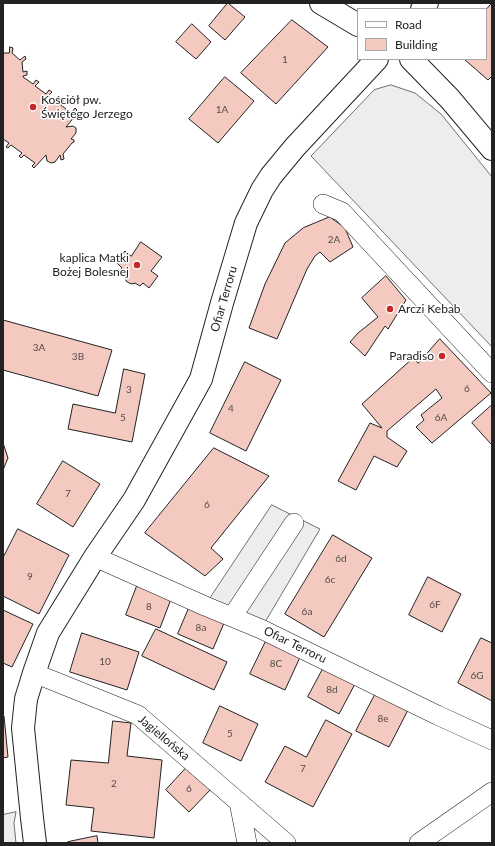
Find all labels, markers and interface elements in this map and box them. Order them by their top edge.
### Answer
legend [357,8,487,60]
text: Road [395,17,422,32]
text: Building [395,37,438,52]
house number: 1 [282,54,288,66]
place label: Kościół pw. Świętego Jerzego [41,93,133,121]
marker: Kościół pw. Świętego Jerzego [28,102,38,112]
house number: 1A [216,104,228,116]
house number: 2A [328,234,340,246]
place label: kaplica Matki Bożej Bolesnej [52,251,129,279]
marker: kaplica Matki Bożej Bolesnej [132,260,142,270]
street label: Ofiar Terroru [208,264,240,334]
place label: Arczi Kebab [398,302,461,316]
marker: Arczi Kebab [385,304,395,314]
house number: 3A [33,342,45,354]
place label: Paradiso [389,349,434,363]
house number: 3B [72,351,84,363]
marker: Paradiso [437,351,447,361]
house number: 6 [464,383,470,395]
house number: 3 [126,384,132,396]
house number: 4 [228,403,234,415]
house number: 5 [120,412,126,424]
house number: 6A [435,412,447,424]
house number: 7 [65,488,71,500]
house number: 6 [204,499,210,511]
house number: 6d [335,553,347,565]
house number: 9 [27,571,33,583]
house number: 6c [325,574,335,586]
house number: 6F [429,599,441,611]
house number: 8 [146,601,152,613]
house number: 6a [302,606,312,618]
house number: 8a [196,622,206,634]
street label: Ofiar Terroru [261,624,329,666]
house number: 10 [99,656,111,668]
house number: 8C [270,658,282,670]
house number: 6G [470,670,484,682]
house number: 8d [326,684,338,696]
street label: Jagiellońska [135,712,193,764]
house number: 8e [377,713,389,725]
house number: 5 [227,728,233,740]
house number: 7 [300,763,306,775]
house number: 2 [111,778,117,790]
house number: 6 [186,783,192,795]

